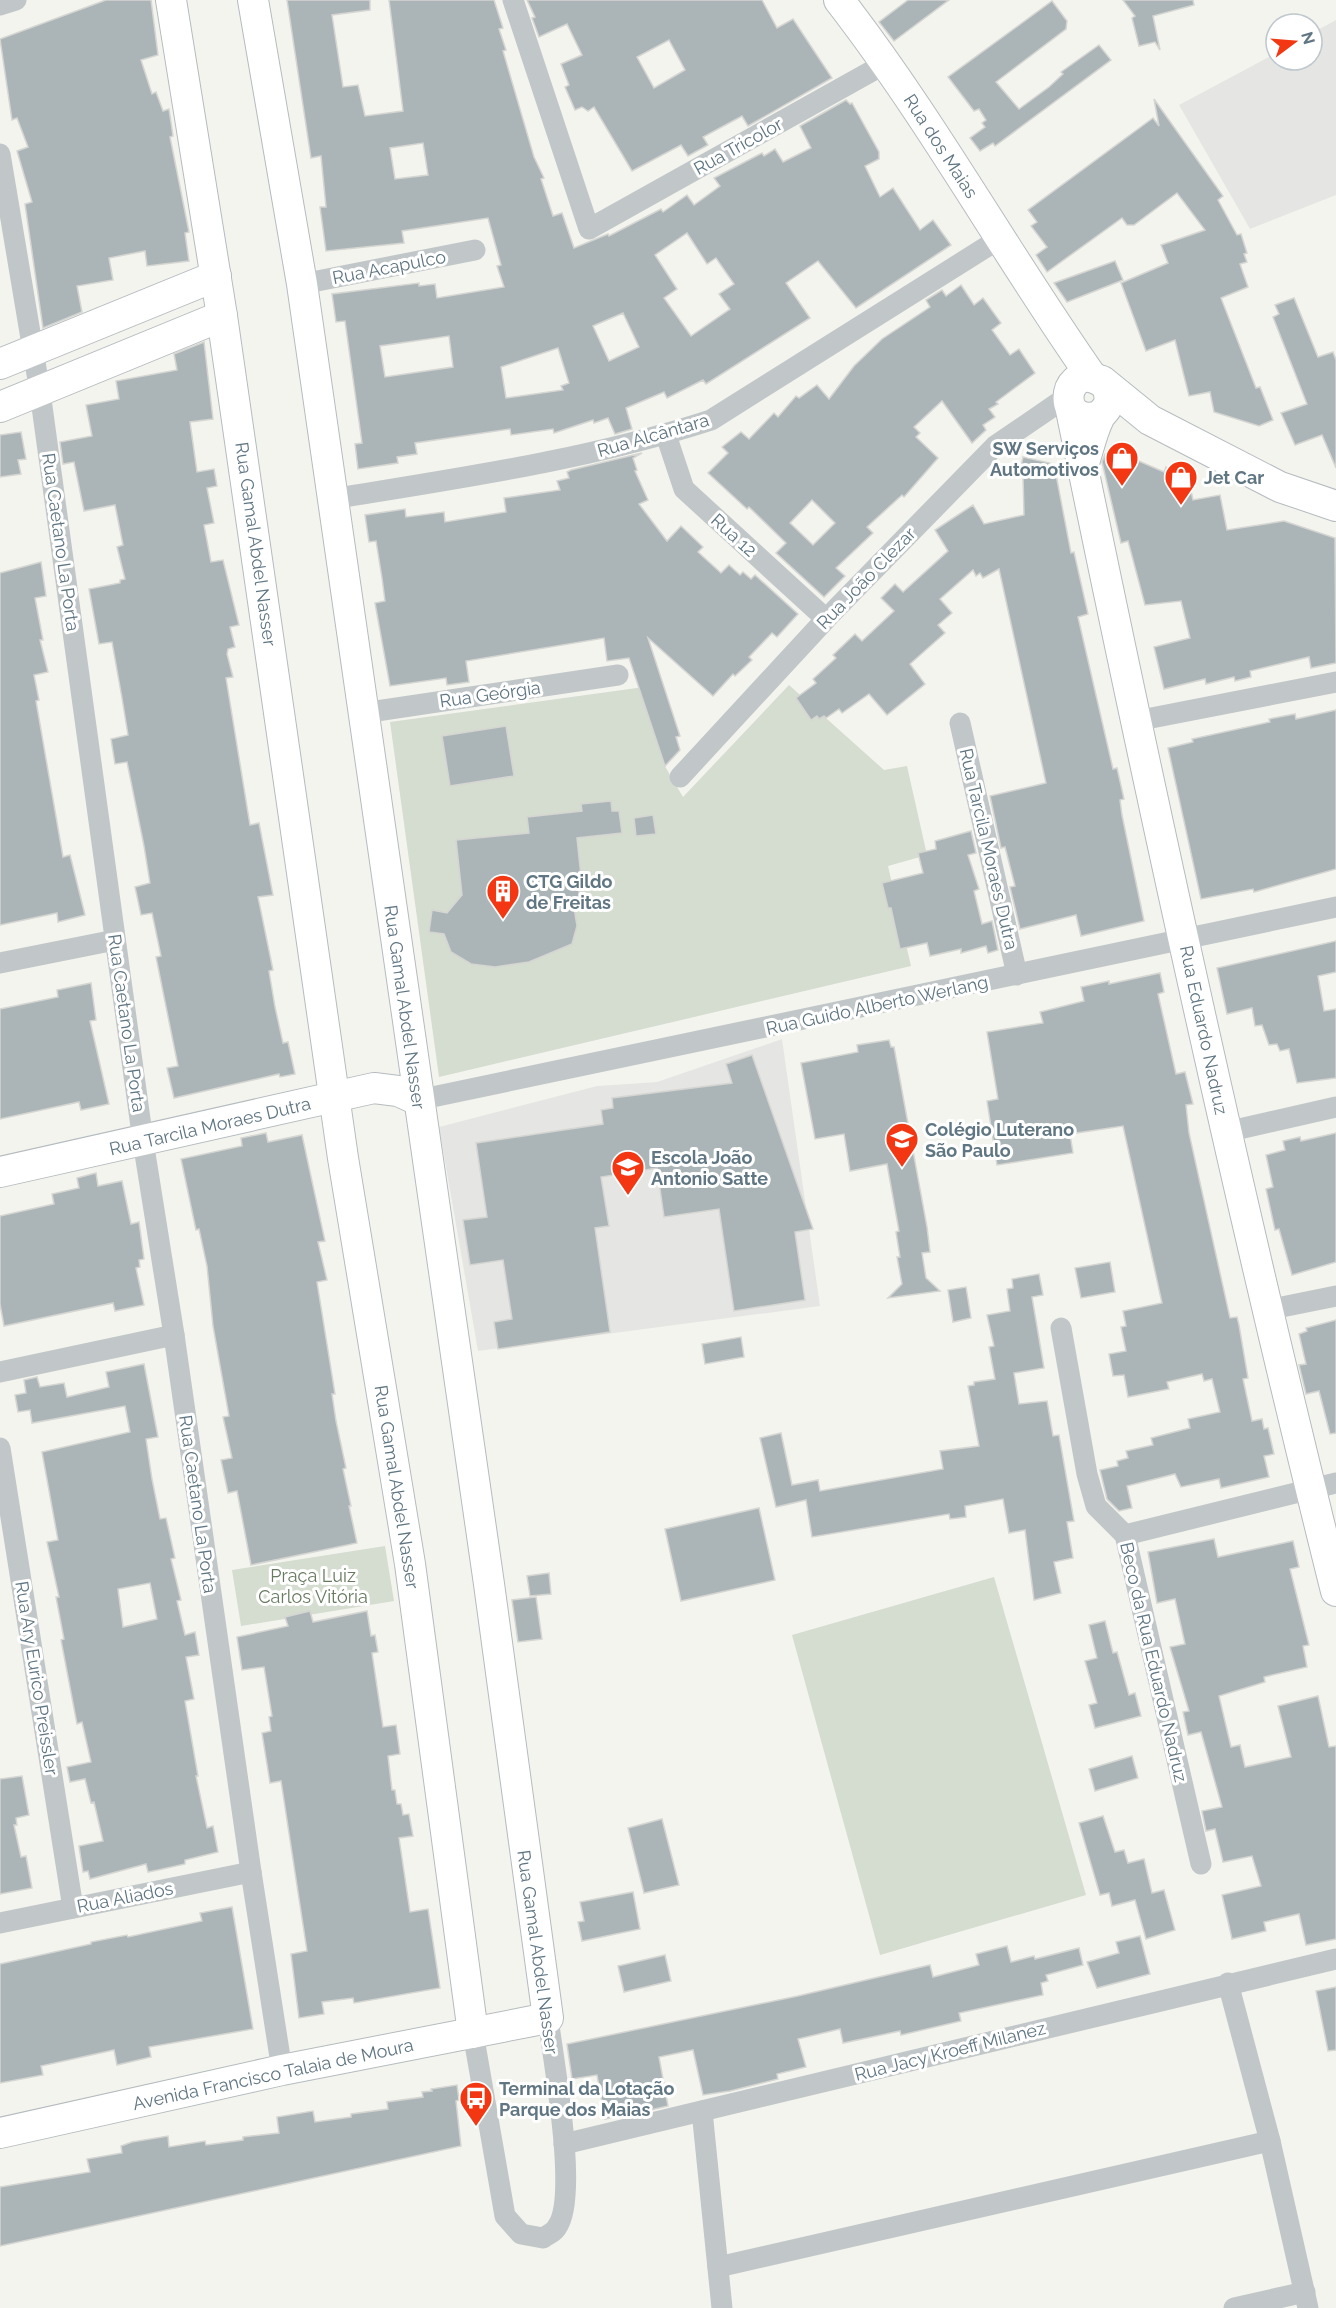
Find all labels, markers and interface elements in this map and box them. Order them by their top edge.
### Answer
north arrow [1264,12,1324,72]
text: N [1297,30,1319,46]
street label: Rua dos Maias [900,90,983,202]
street label: Rua Tricolor [690,113,787,179]
street label: Rua Acapulco [331,246,448,288]
street label: Rua Alcântara [595,409,711,461]
place label: SW Serviços Automotivos [990,438,1099,480]
shop icon: SW Serviços Automotivos [1104,440,1140,487]
street label: Rua Gamal Abdel Nasser [231,441,281,648]
street label: Rua Caetano La Porta [38,452,84,632]
shop icon: Jet Car [1163,459,1199,506]
place label: Jet Car [1204,467,1264,488]
street label: Rua 12 [707,509,761,561]
street label: Rua João Clezar [812,522,920,633]
street label: Rua Geórgia [438,677,542,711]
street label: Rua Tarcila Moraes Dutra [956,746,1022,952]
place label: CTG Gildo de Freitas [526,871,613,913]
building icon: CTG Gildo de Freitas [485,873,521,920]
street label: Rua Gamal Abdel Nasser [380,904,430,1111]
street label: Rua Caetano La Porta [104,933,150,1113]
street label: Rua Eduardo Nadruz [1176,944,1232,1117]
street label: Rua Guido Alberto Werlang [764,971,990,1039]
street label: Rua Tarcila Moraes Dutra [107,1093,313,1159]
place label: Colégio Luterano São Paulo [925,1119,1074,1161]
school or university icon: Colégio Luterano São Paulo [884,1121,920,1168]
place label: Escola João Antonio Satte [651,1147,768,1189]
school or university icon: Escola João Antonio Satte [610,1149,646,1196]
street label: Rua Gamal Abdel Nasser [371,1384,424,1591]
street label: Rua Caetano La Porta [175,1414,221,1594]
street label: Beco da Rua Eduardo Nadruz [1116,1540,1192,1784]
park label: Praça Luiz Carlos Vitória [258,1565,368,1607]
street label: Rua Ary Eurico Preissler [11,1579,63,1777]
street label: Rua Gamal Abdel Nasser [513,1849,563,2056]
street label: Rua Aliados [75,1877,175,1917]
street label: Rua Jacy Kroeff Milanez [852,2017,1048,2085]
street label: Avenida Francisco Talaia de Moura [131,2034,415,2114]
place label: Terminal da Lotação Parque dos Maias [499,2078,674,2120]
bus stop icon: Terminal da Lotação Parque dos Maias [458,2080,494,2127]

